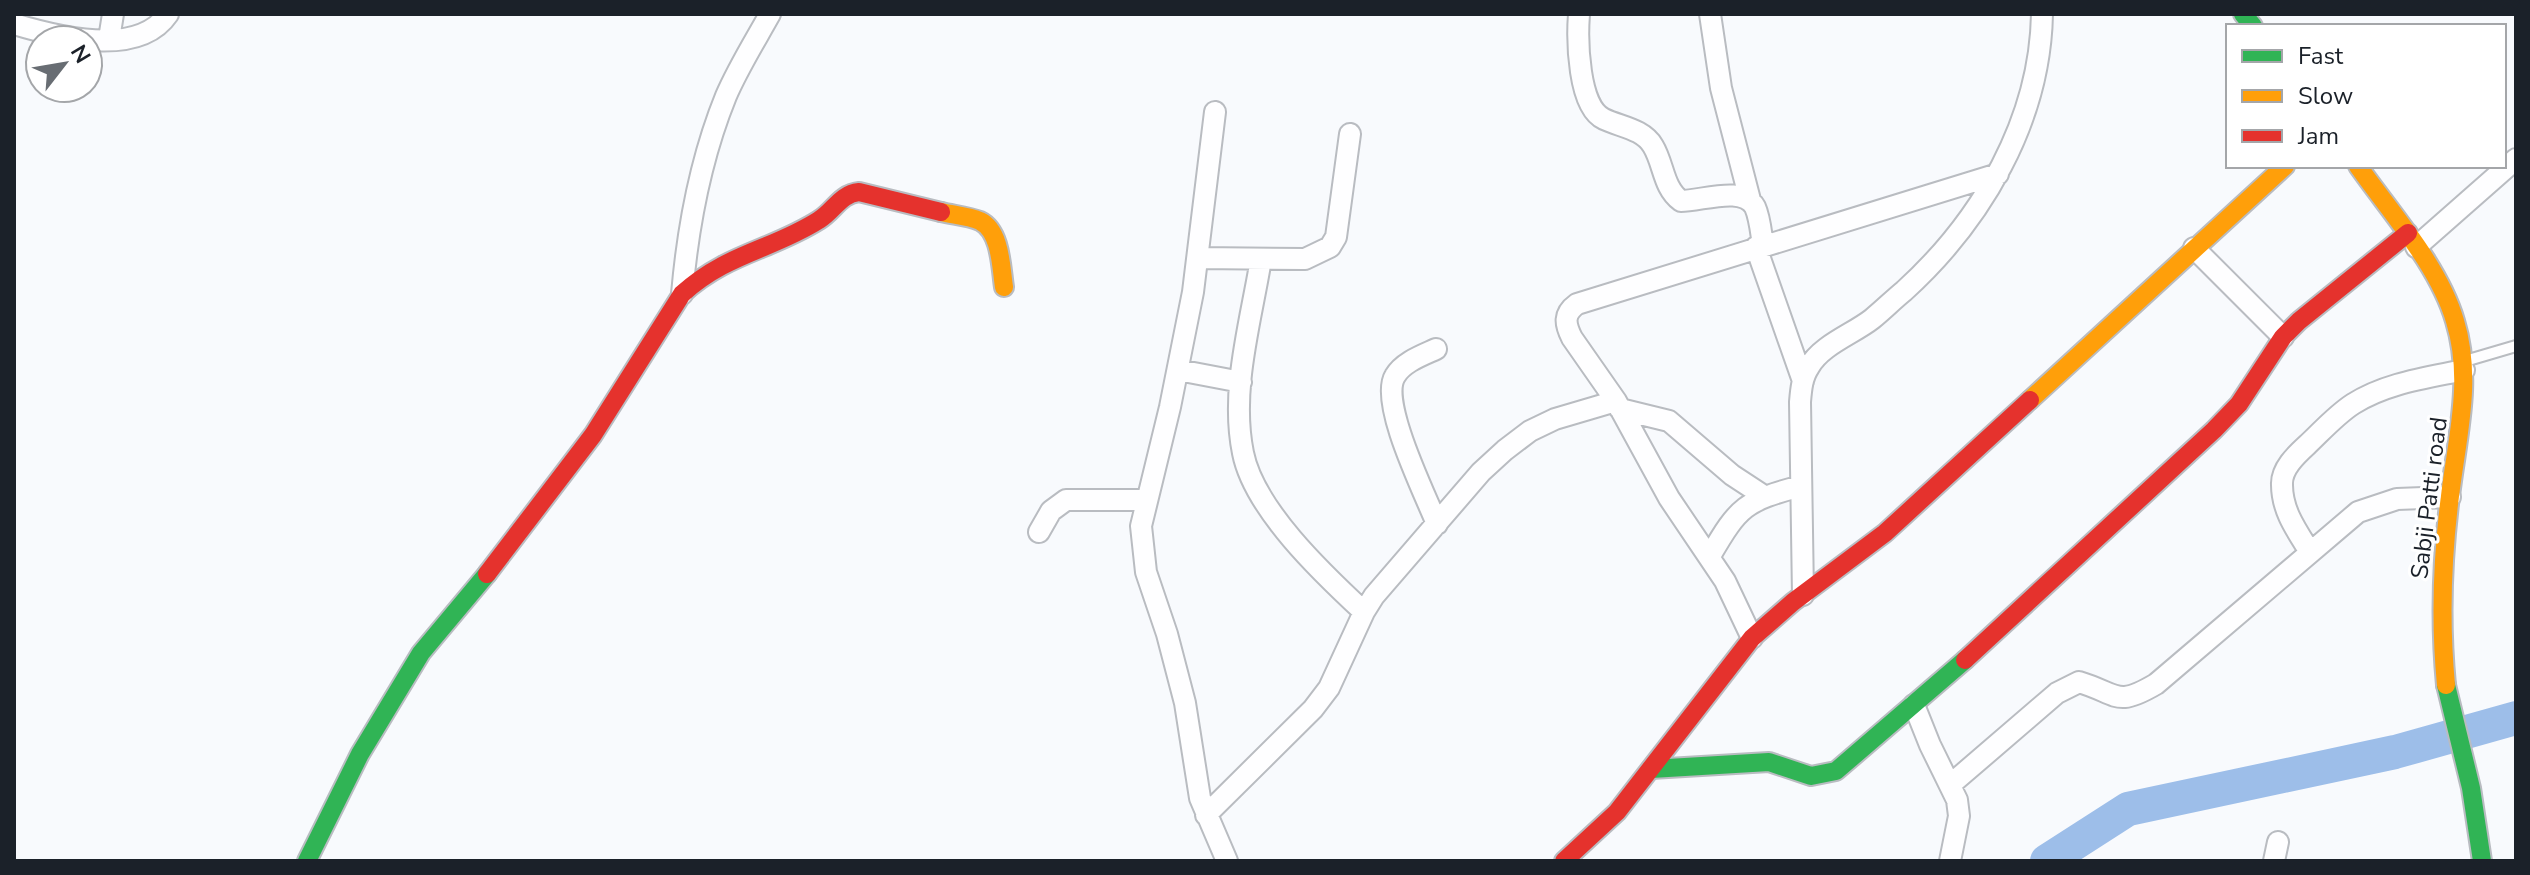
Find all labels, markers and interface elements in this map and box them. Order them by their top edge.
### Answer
north arrow [24,24,104,104]
legend [2226,24,2506,168]
text: N [63,39,97,69]
text: Fast [2298,40,2344,72]
text: Slow [2298,80,2353,112]
text: Jam [2297,120,2339,152]
street label: Sabji Patti road [2403,415,2455,581]

